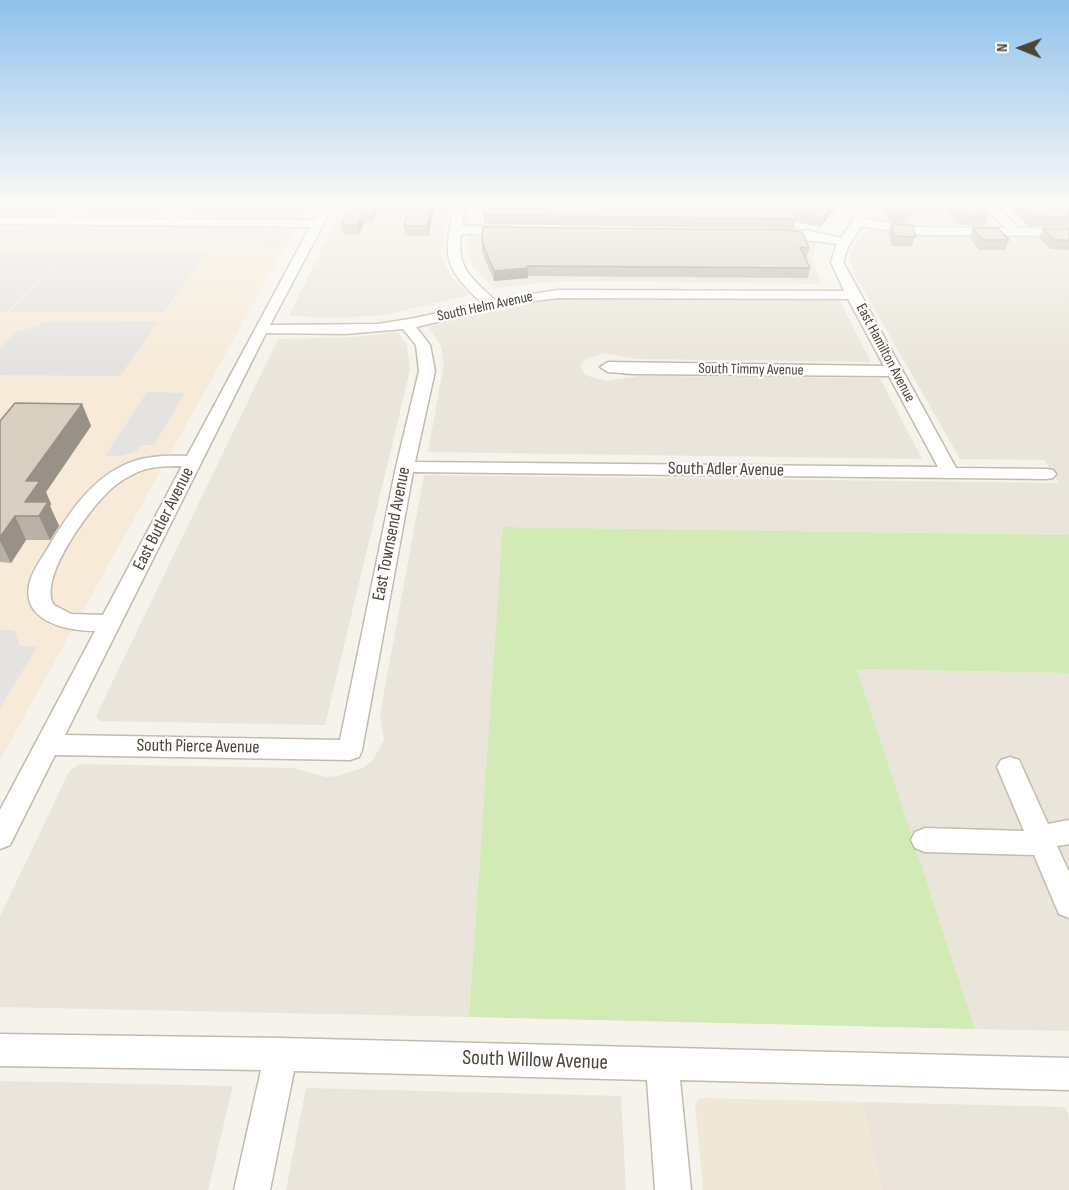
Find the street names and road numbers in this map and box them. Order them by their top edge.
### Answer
street label: South Helm Avenue [435,288,535,326]
street label: East Hamilton Avenue [852,301,918,405]
street label: South Timmy Avenue [698,360,804,380]
street label: South Adler Avenue [668,458,784,482]
street label: East Butler Avenue [129,464,199,574]
street label: East Townsend Avenue [368,465,416,603]
street label: South Pierce Avenue [136,735,260,759]
street label: South Willow Avenue [462,1046,608,1076]

